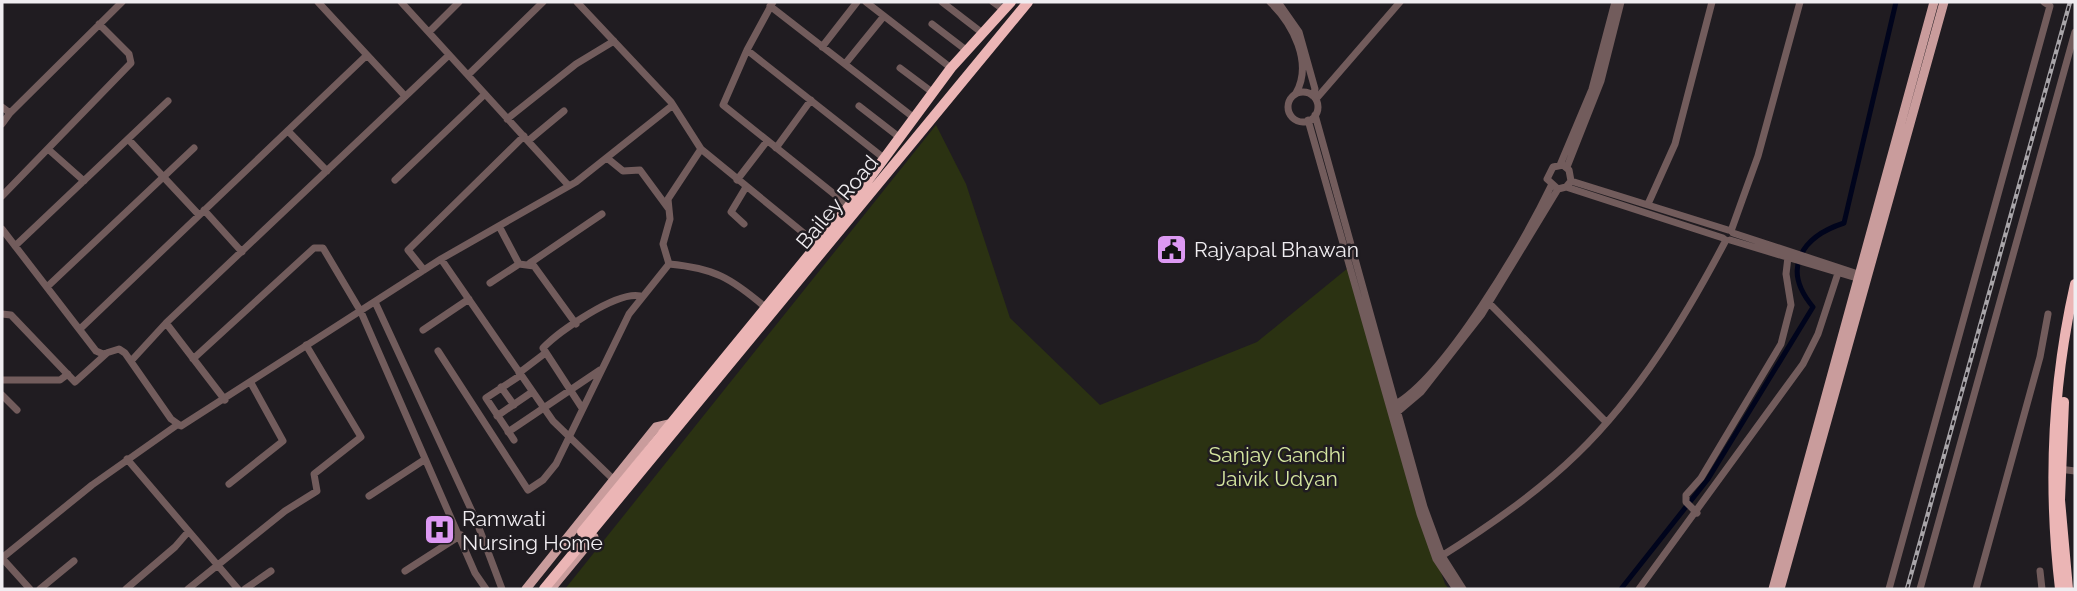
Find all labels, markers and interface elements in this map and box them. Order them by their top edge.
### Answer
street label: Bailey Road [791,150,883,254]
public building icon: Rajyapal Bhawan [1154,232,1188,266]
place label: Rajyapal Bhawan [1194,237,1359,262]
park label: Sanjay Gandhi Jaivik Udyan [1208,442,1346,491]
place label: Ramwati Nursing Home [462,506,603,555]
hospital icon: Ramwati Nursing Home [422,513,456,547]

